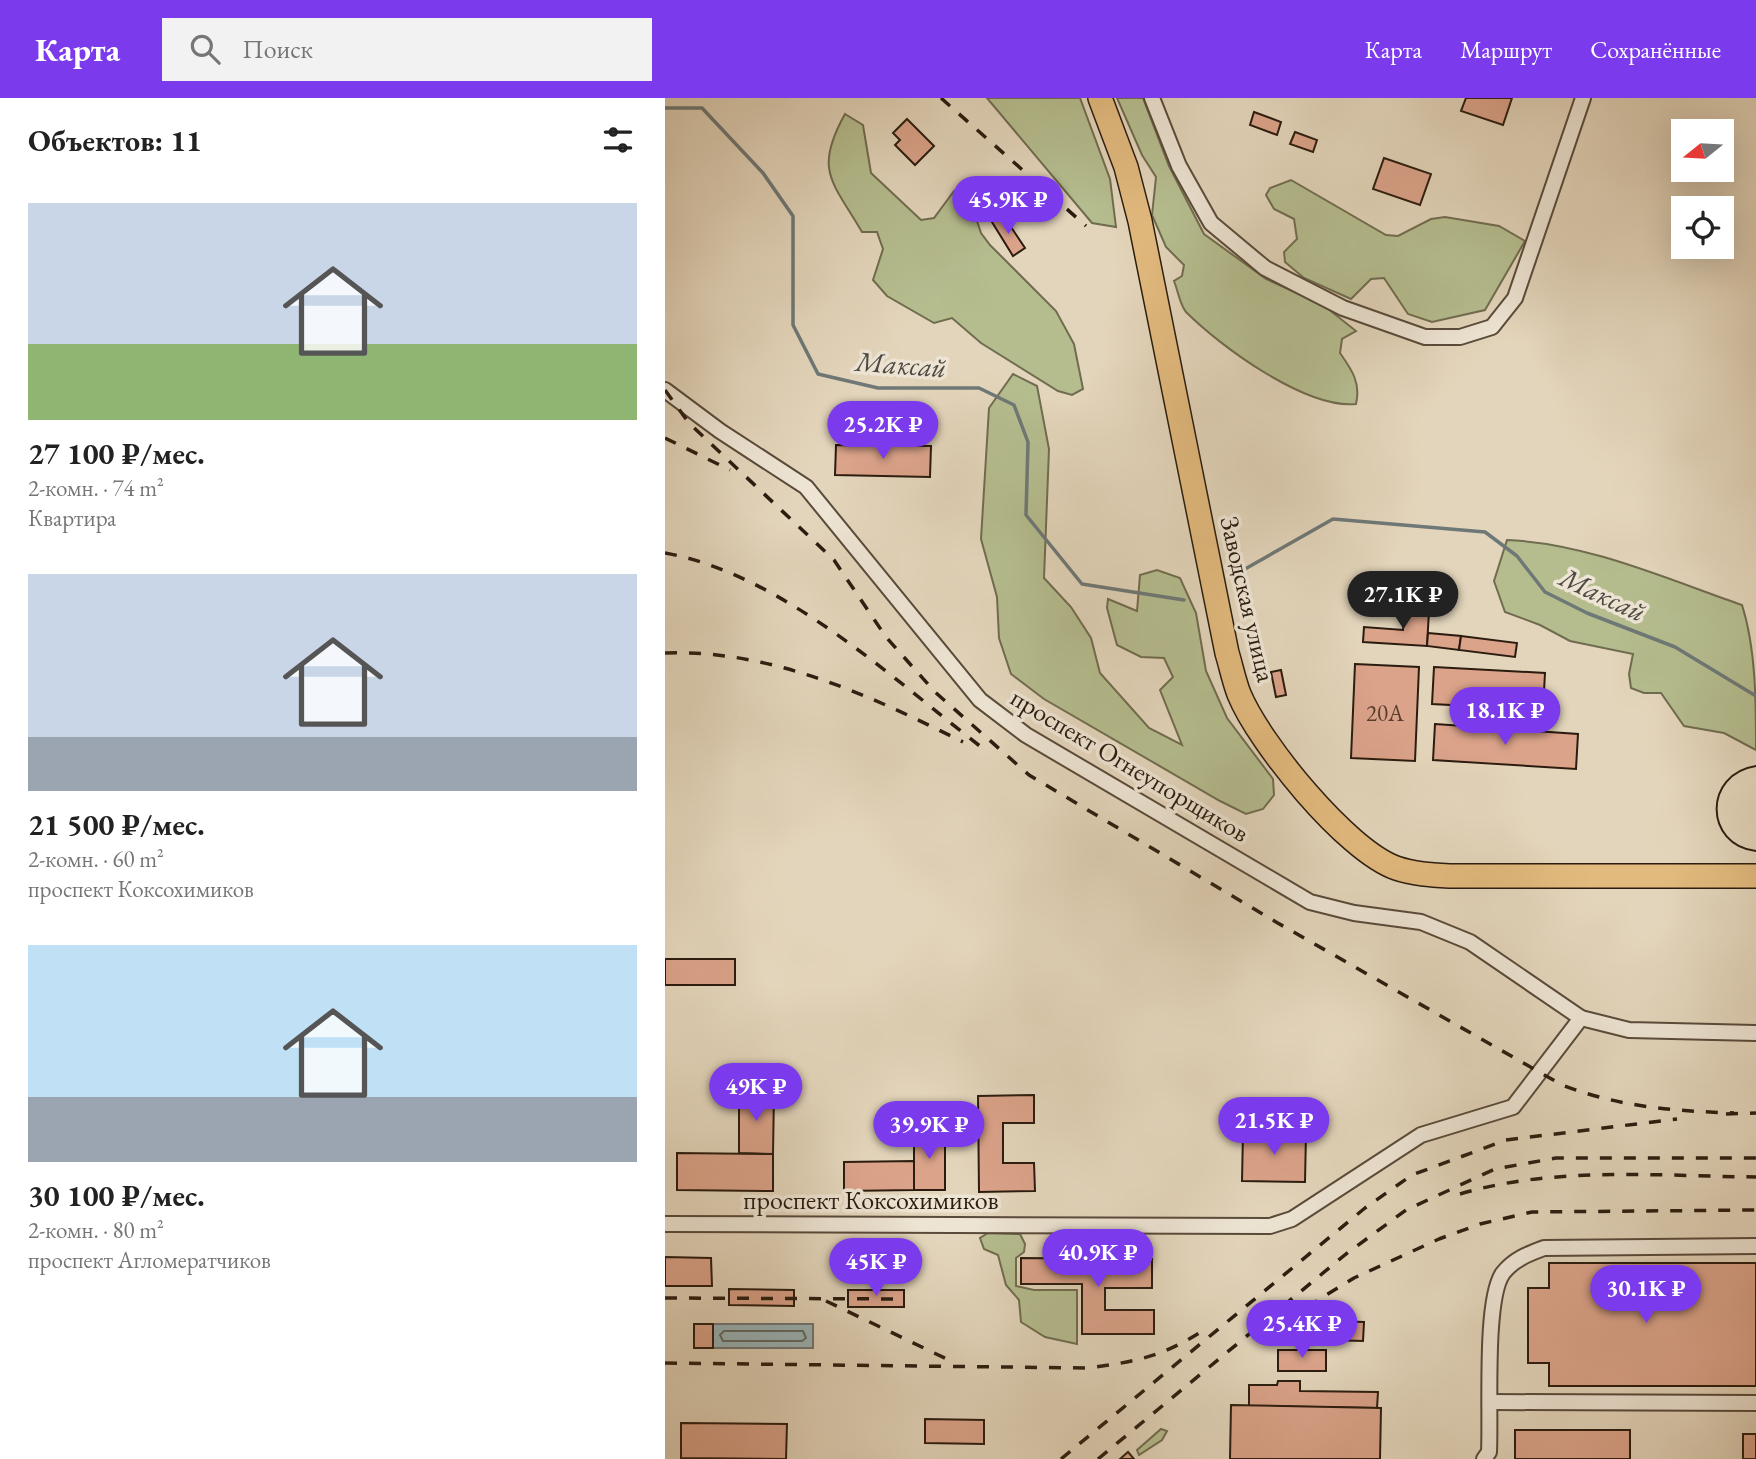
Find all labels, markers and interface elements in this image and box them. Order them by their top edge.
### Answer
search box [162,18,652,81]
text: Карта [35,28,120,71]
icon: search [186,30,224,68]
text: Поиск [242,32,313,66]
text: Карта [1365,34,1422,65]
text: Маршрут [1460,34,1552,65]
text: Сохранённые [1590,34,1721,65]
north arrow [1671,119,1734,182]
map controls [1671,119,1734,259]
text: Объектов: 11 [28,121,202,160]
icon: filters [599,121,637,159]
pin: 45.9K ₽ [943,176,1073,236]
text: 45.9K ₽ [968,184,1048,214]
button: locate [1671,196,1734,259]
icon: home [270,248,396,374]
water label: Максай [853,343,947,385]
pin: 25.2K ₽ [818,402,948,461]
text: 25.2K ₽ [843,409,923,439]
text: 27 100 ₽/мес. [28,434,205,473]
text: 2-комн. · 74 m² [28,473,164,503]
text: Квартира [28,503,116,533]
street label: Заводская улица [1212,513,1284,686]
water label: Максай [1553,558,1652,629]
pin: 27.1K ₽ [1338,572,1468,631]
text: 27.1K ₽ [1363,579,1443,609]
icon: home [270,619,396,745]
street label: проспект Огнеупорщиков [1005,680,1255,850]
pin: 18.1K ₽ [1440,688,1570,747]
text: 18.1K ₽ [1465,695,1545,725]
house number: 20А [1366,698,1405,728]
text: 21 500 ₽/мес. [28,805,205,844]
text: 2-комн. · 60 m² [28,844,164,874]
text: проспект Коксохимиков [28,874,254,904]
icon: home [270,990,396,1116]
pin: 49K ₽ [707,1063,805,1123]
text: 49K ₽ [725,1071,787,1101]
pin: 21.5K ₽ [1209,1098,1339,1157]
pin: 39.9K ₽ [864,1102,994,1161]
text: 21.5K ₽ [1234,1105,1314,1135]
text: 39.9K ₽ [889,1109,969,1139]
text: 30 100 ₽/мес. [28,1176,205,1215]
street label: проспект Коксохимиков [743,1183,999,1217]
text: 2-комн. · 80 m² [28,1215,164,1245]
pin: 40.9K ₽ [1033,1230,1163,1289]
text: 40.9K ₽ [1058,1237,1138,1267]
pin: 45K ₽ [827,1238,925,1298]
text: проспект Агломератчиков [28,1245,271,1275]
text: 45K ₽ [845,1246,907,1276]
pin: 30.1K ₽ [1581,1266,1711,1325]
text: 30.1K ₽ [1606,1273,1686,1303]
pin: 25.4K ₽ [1237,1300,1367,1360]
text: 25.4K ₽ [1262,1308,1342,1338]

